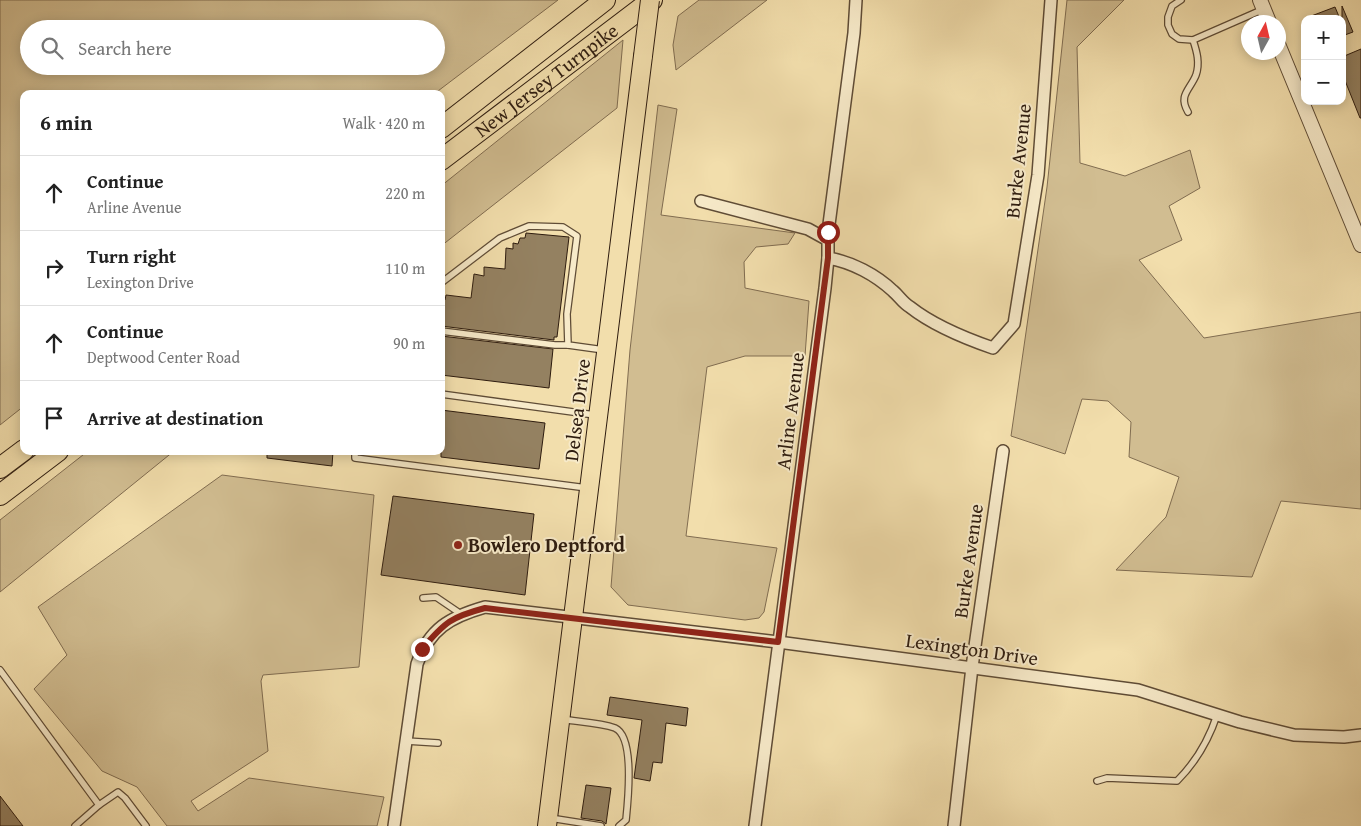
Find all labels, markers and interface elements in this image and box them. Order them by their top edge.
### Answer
north arrow [1241,15,1286,60]
map controls [1301,15,1346,105]
button: + [1301,15,1346,60]
street label: New Jersey Turnpike [468,16,624,144]
search box [20,20,445,75]
icon: search [38,34,66,62]
text: Search here [78,34,172,62]
button: − [1301,60,1346,105]
street label: Burke Avenue [997,102,1038,220]
text: 6 min [40,107,92,138]
text: Walk · 420 m [342,111,425,135]
text: Continue [87,167,164,195]
icon: ahead [40,179,68,207]
text: 220 m [385,181,425,205]
text: Arline Avenue [87,195,181,219]
route start [817,221,840,244]
text: Turn right [87,242,176,270]
icon: right [40,254,68,282]
text: 110 m [385,256,425,280]
text: Lexington Drive [87,270,194,294]
text: Continue [87,317,164,345]
icon: ahead [40,329,68,357]
text: 90 m [393,331,425,355]
text: Deptwood Center Road [87,345,240,369]
street label: Arline Avenue [768,351,811,471]
street label: Delsea Drive [556,357,597,463]
icon: arrive [40,404,68,432]
text: Arrive at destination [87,404,263,432]
street label: Burke Avenue [945,502,990,620]
place label: Bowlero Deptford [468,530,625,559]
marker: Bowlero Deptford [452,539,464,551]
street label: Lexington Drive [904,625,1040,672]
route end [411,638,434,661]

